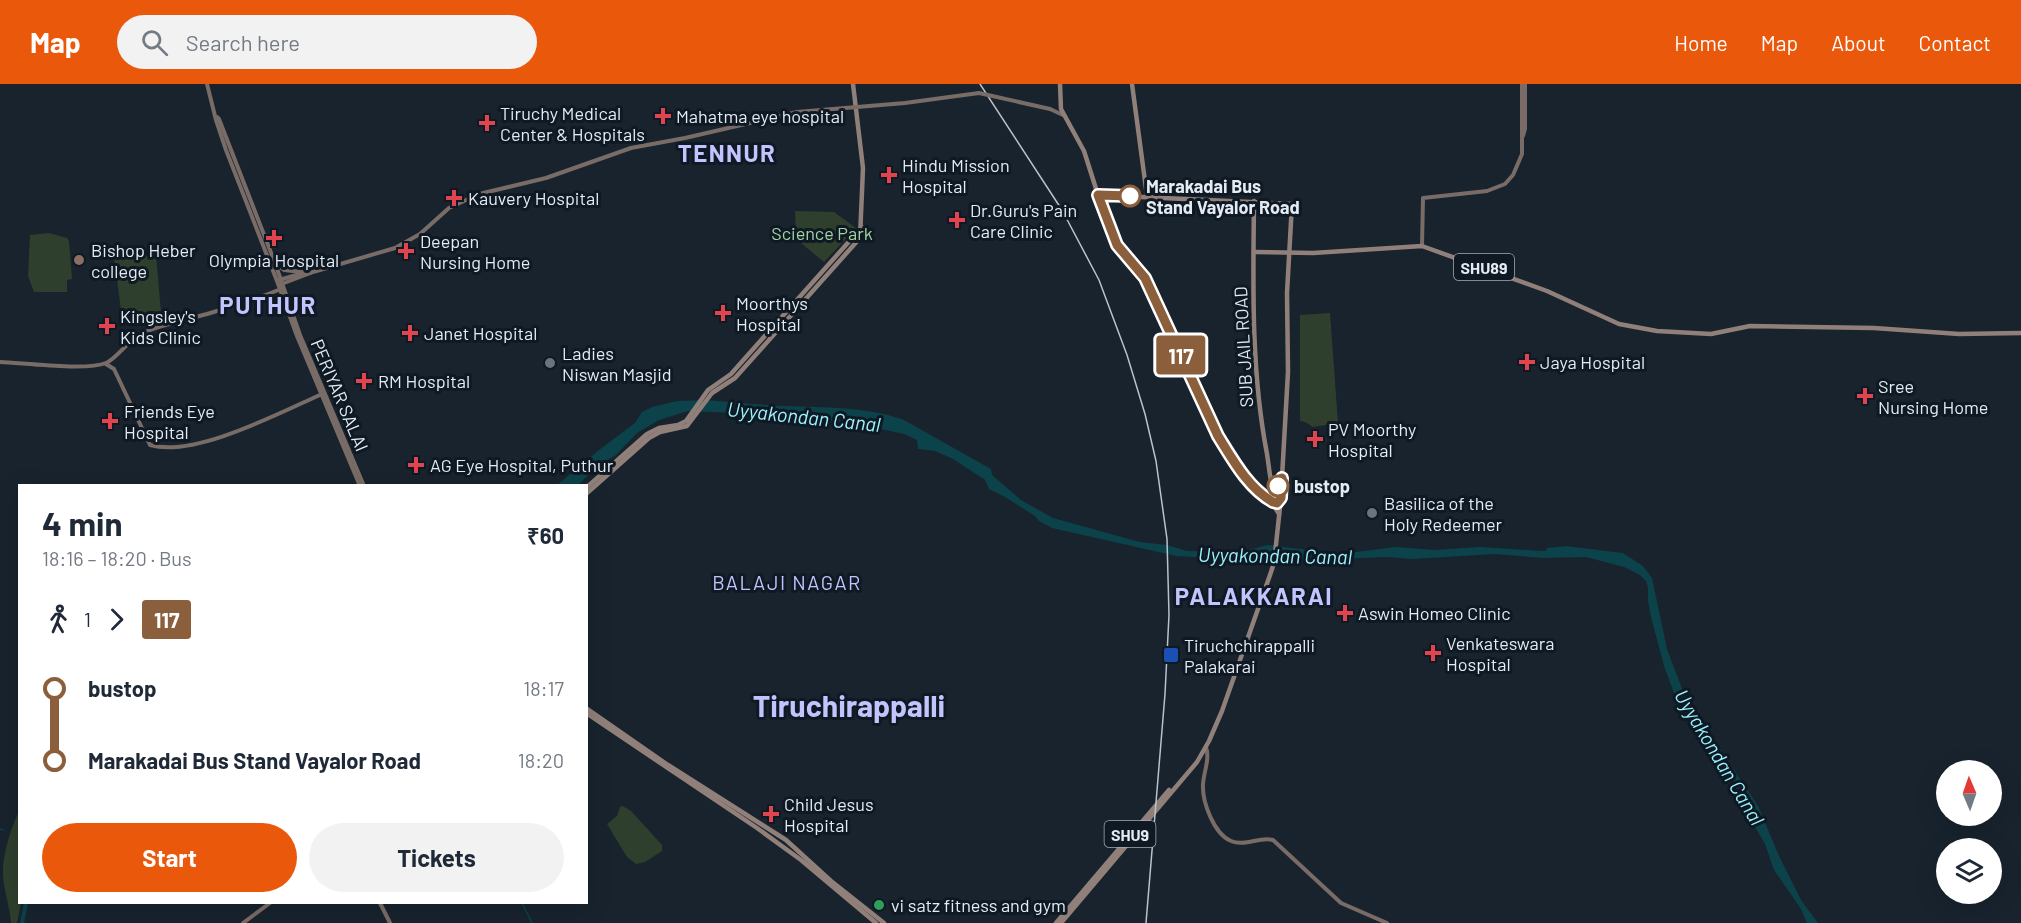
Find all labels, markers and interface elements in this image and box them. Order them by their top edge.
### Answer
search box [117,15,537,69]
text: Map [30,25,81,59]
icon: search [138,26,171,59]
text: Search here [186,29,300,55]
text: Home [1674,30,1728,55]
text: Map [1761,30,1798,55]
text: About [1831,30,1886,55]
text: Contact [1919,30,1991,55]
place label: Tiruchy Medical Center & Hospitals [500,102,645,145]
place label: Mahatma eye hospital [676,105,844,127]
marker: Mahatma eye hospital [654,107,672,125]
marker: Tiruchy Medical Center & Hospitals [478,114,496,132]
district label: TENNUR [678,138,776,167]
place label: Hindu Mission Hospital [902,154,1010,197]
marker: Hindu Mission Hospital [880,166,898,184]
place label: Marakadai Bus Stand Vayalor Road [1146,175,1300,218]
marker: Marakadai Bus Stand Vayalor Road [1119,185,1141,207]
place label: Kauvery Hospital [468,187,599,209]
marker: Kauvery Hospital [445,189,463,207]
place label: Dr.Guru's Pain Care Clinic [970,199,1077,242]
marker: Dr.Guru's Pain Care Clinic [948,211,966,229]
park label: Science Park [771,222,873,244]
marker: Olympia Hospital [265,229,283,247]
place label: Deepan Nursing Home [420,230,530,273]
place label: Bishop Heber college [91,239,196,282]
marker: Deepan Nursing Home [397,242,415,260]
place label: Olympia Hospital [209,249,339,271]
marker: Bishop Heber college [72,253,86,267]
road number: SHU89 [1454,254,1514,280]
street label: SUB JAIL ROAD [1229,286,1257,408]
district label: PUTHUR [219,290,317,319]
place label: Moorthys Hospital [736,292,808,335]
marker: Moorthys Hospital [714,304,732,322]
place label: Kingsley's Kids Clinic [120,305,201,348]
marker: Kingsley's Kids Clinic [98,317,116,335]
place label: Janet Hospital [424,322,537,344]
marker: Janet Hospital [401,324,419,342]
street label: PERIYAR SALAI [307,336,373,454]
line badge: 117 [1146,336,1216,374]
place label: Ladies Niswan Masjid [562,342,672,385]
text: 117 [1168,343,1194,368]
place label: Jaya Hospital [1540,351,1645,373]
marker: Jaya Hospital [1518,353,1536,371]
marker: Ladies Niswan Masjid [543,356,557,370]
place label: RM Hospital [378,370,470,392]
marker: RM Hospital [355,372,373,390]
place label: Sree Nursing Home [1878,375,1988,418]
marker: Sree Nursing Home [1856,387,1874,405]
water label: Uyyakondan Canal [726,396,882,436]
place label: Friends Eye Hospital [124,400,215,443]
marker: Friends Eye Hospital [101,412,119,430]
place label: PV Moorthy Hospital [1328,418,1416,461]
marker: PV Moorthy Hospital [1306,430,1324,448]
place label: AG Eye Hospital, Puthur [430,454,614,476]
marker: AG Eye Hospital, Puthur [407,456,425,474]
marker: bustop [1267,475,1289,497]
place label: bustop [1294,475,1350,497]
place label: Basilica of the Holy Redeemer [1384,492,1503,535]
text: 4 min [42,503,123,543]
marker: Basilica of the Holy Redeemer [1365,506,1379,520]
text: ₹60 [527,522,564,548]
water label: Uyyakondan Canal [1198,542,1353,568]
text: 18:16 – 18:20 · Bus [42,546,192,570]
district label: BALAJI NAGAR [712,570,862,594]
district label: PALAKKARAI [1175,581,1333,610]
place label: Aswin Homeo Clinic [1358,602,1511,624]
icon: walk [42,603,75,636]
icon: forward [100,603,133,636]
marker: Aswin Homeo Clinic [1336,604,1354,622]
text: 1 [84,607,91,631]
text: 117 [154,607,179,632]
place label: Venkateswara Hospital [1446,632,1555,675]
place label: Tiruchchirappalli Palakarai [1184,634,1315,677]
marker: Venkateswara Hospital [1424,644,1442,662]
marker: Tiruchchirappalli Palakarai [1162,646,1180,664]
text: bustop [88,675,156,701]
text: 18:17 [523,676,564,700]
water label: Uyyakondan Canal [1670,685,1770,830]
district label: Tiruchirappalli [753,687,945,723]
text: Marakadai Bus Stand Vayalor Road [88,747,421,773]
text: 18:20 [518,748,564,772]
north arrow [1936,760,2002,826]
map controls [1936,760,2002,904]
place label: Child Jesus Hospital [784,793,874,836]
marker: Child Jesus Hospital [762,805,780,823]
road number: SHU9 [1104,821,1156,847]
button: Start [42,823,297,892]
button: Tickets [309,823,564,892]
button: layers [1936,838,2002,904]
place label: vi satz fitness and gym [891,894,1066,916]
marker: vi satz fitness and gym [872,898,886,912]

